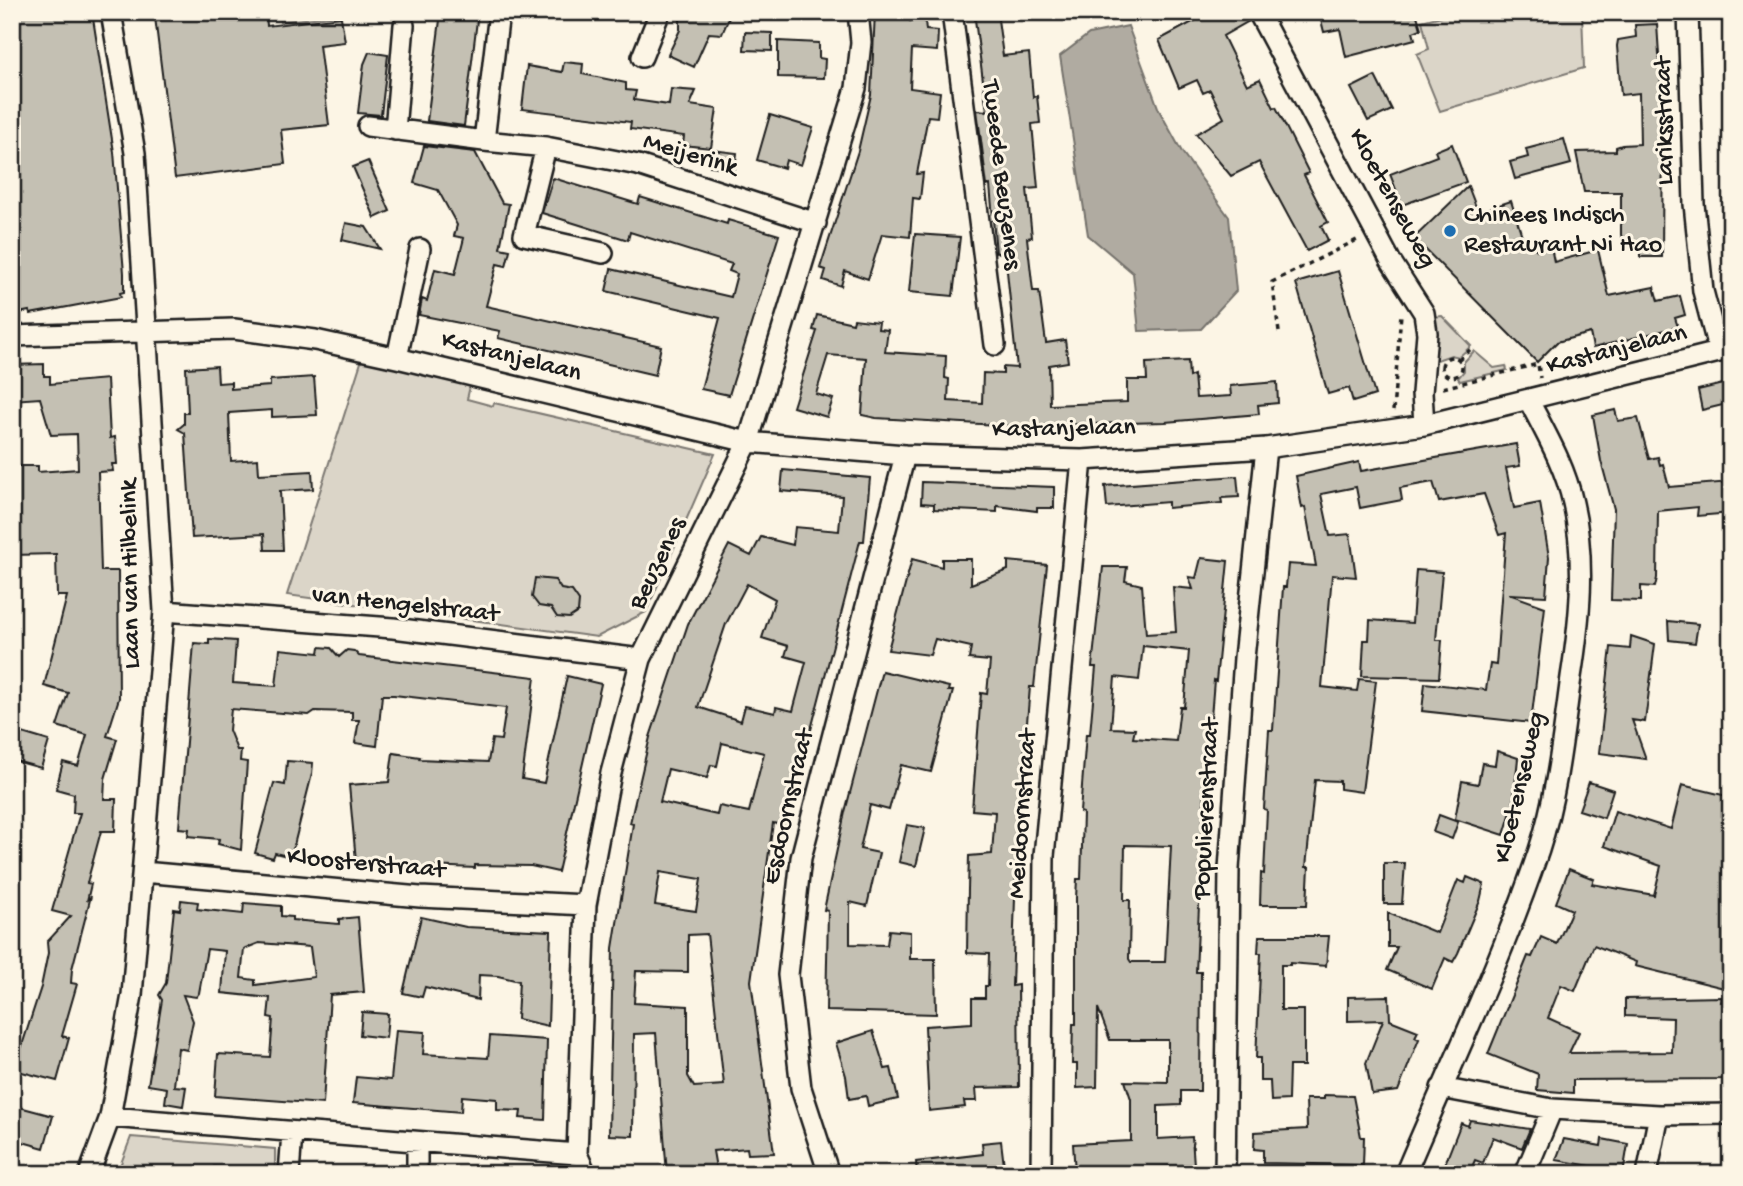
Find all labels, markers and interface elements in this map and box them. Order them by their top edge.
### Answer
street label: Lariksstraat [1649,54,1683,186]
street label: Tweede Beuzenes [973,76,1027,273]
street label: Kloetenseweg [1340,124,1442,274]
street label: Meijerink [639,127,743,186]
place label: Chinees Indisch Restaurant Ni Hao [1464,201,1662,262]
marker: Chinees Indisch Restaurant Ni Hao [1442,223,1458,239]
street label: Kastanjelaan [1544,318,1691,383]
street label: Kastanjelaan [438,326,585,391]
street label: Kastanjelaan [992,413,1137,447]
street label: Laan van Hilbelink [115,476,149,669]
street label: Beuzenes [623,511,695,616]
street label: van Hengelstraat [310,581,502,631]
street label: Kloetenseweg [1488,709,1554,867]
street label: Populierenstraat [1188,715,1228,901]
street label: Esdoornstraat [757,724,823,888]
street label: Meidoornstraat [1003,726,1046,900]
street label: Kloosterstraat [286,843,449,888]

